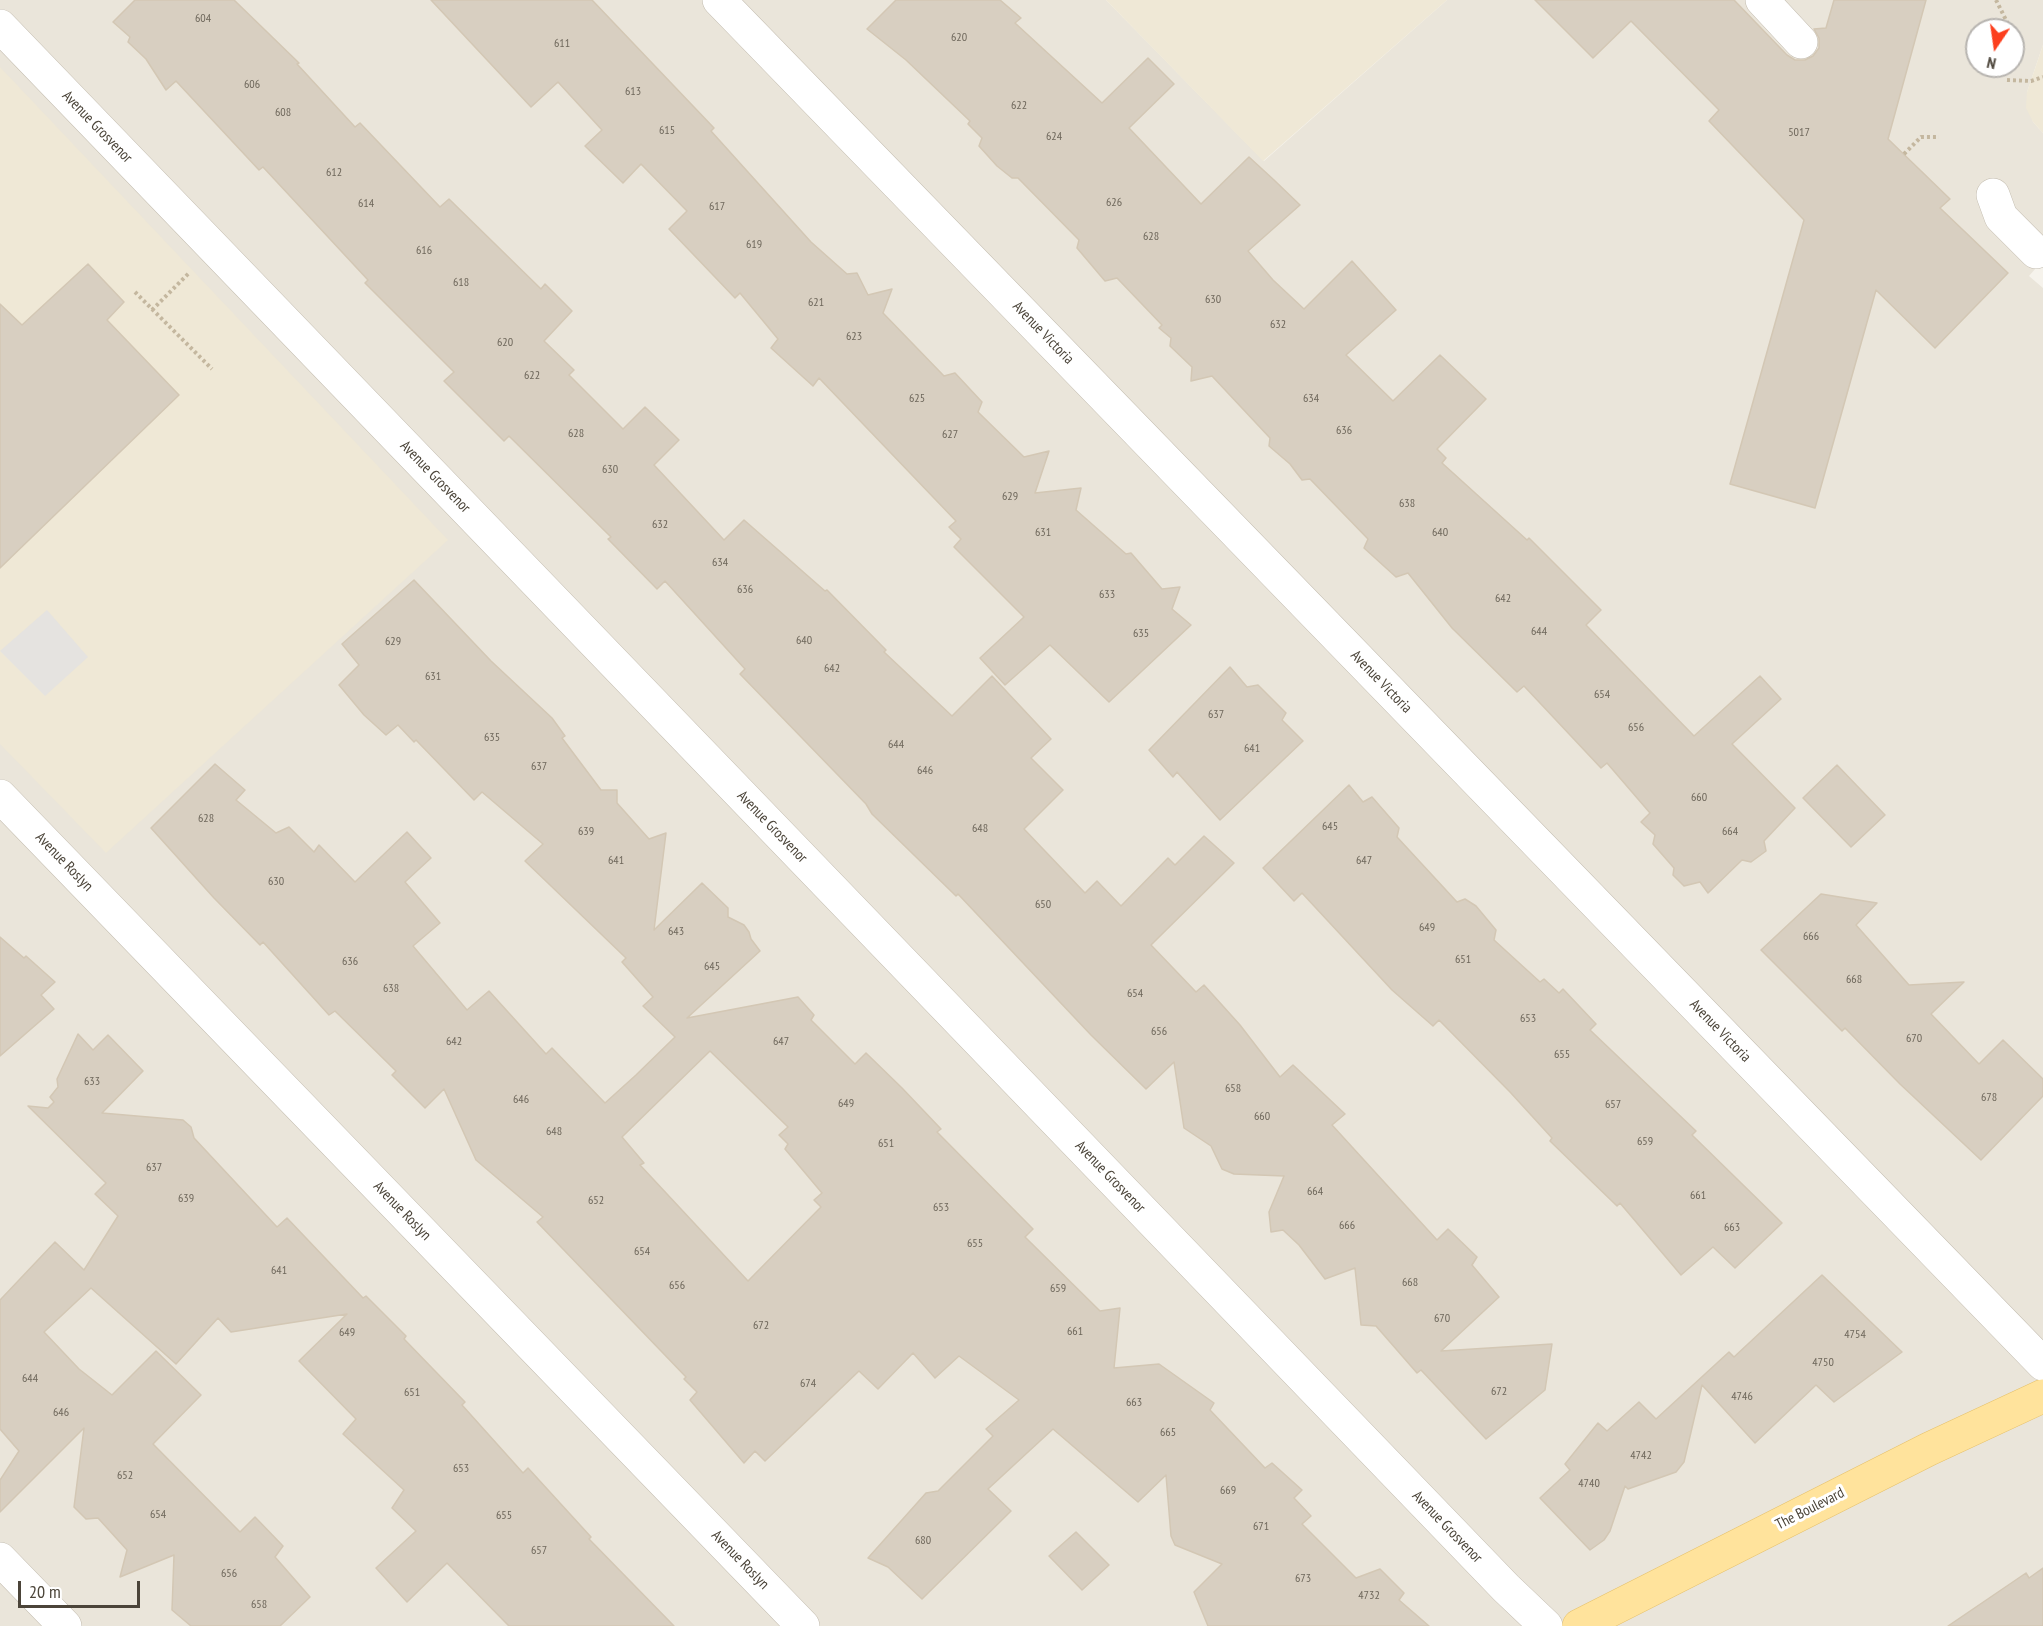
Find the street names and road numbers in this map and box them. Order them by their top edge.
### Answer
street label: Avenue Grosvenor [58,87,136,167]
street label: Avenue Victoria [1009,298,1077,368]
street label: Avenue Grosvenor [396,437,474,517]
street label: Avenue Victoria [1347,647,1415,717]
street label: Avenue Grosvenor [733,787,811,867]
street label: Avenue Roslyn [31,829,97,895]
street label: Avenue Victoria [1686,996,1754,1066]
street label: Avenue Grosvenor [1071,1137,1149,1217]
street label: Avenue Roslyn [369,1178,435,1244]
street label: The Boulevard [1773,1484,1847,1534]
street label: Avenue Grosvenor [1408,1487,1486,1567]
street label: Avenue Roslyn [707,1527,773,1593]

